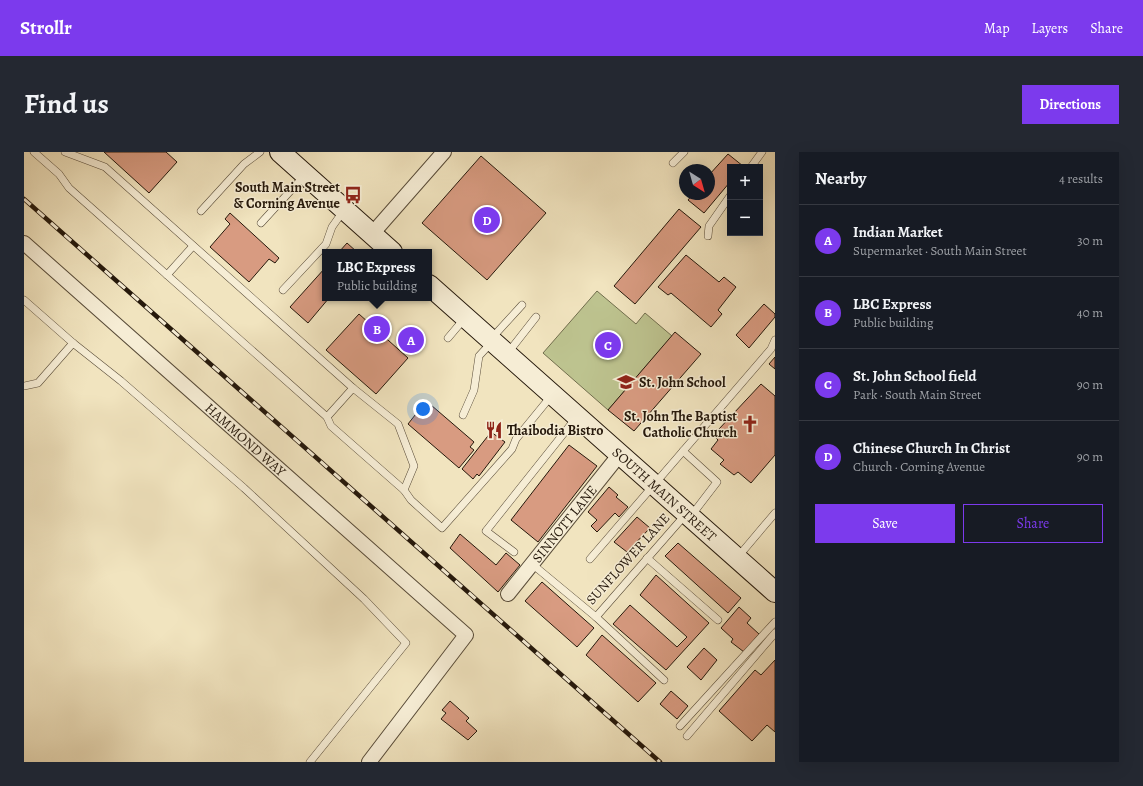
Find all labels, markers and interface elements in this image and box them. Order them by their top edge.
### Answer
text: Strollr [20,15,72,41]
text: Map [984,19,1010,38]
text: Layers [1032,19,1068,38]
text: Share [1090,19,1123,38]
text: Find us [24,85,109,123]
button: Directions [1022,85,1119,124]
north arrow [679,164,715,200]
map controls [727,164,763,236]
button: + [727,164,763,200]
text: Nearby [815,167,866,190]
text: 4 results [1059,170,1103,187]
place label: South Main Street & Corning Avenue [234,178,341,213]
bus stop icon: South Main Street & Corning Avenue [343,185,363,205]
button: − [727,200,763,236]
pin: D [474,205,500,235]
text: Indian Market [853,222,943,242]
text: A [824,232,832,249]
text: 30 m [1077,232,1103,249]
text: Supermarket · South Main Street [853,242,1027,259]
popup [322,249,432,301]
text: LBC Express [337,257,415,277]
text: Public building [337,277,417,294]
text: LBC Express [853,294,932,314]
text: B [824,304,832,321]
text: 40 m [1077,304,1103,321]
pin: B [364,314,390,344]
text: Public building [853,314,933,331]
pin: A [398,325,424,355]
pin: C [595,330,621,360]
text: St. John School field [853,366,977,386]
school or university icon: St. John School [616,372,636,392]
place label: St. John School [639,373,726,392]
text: C [824,376,832,393]
text: 90 m [1077,376,1103,393]
text: Park · South Main Street [853,386,981,403]
street label: HAMMOND WAY [201,398,290,481]
your location [413,399,433,419]
place label: St. John The Baptist Catholic Church [624,407,737,442]
church icon: St. John The Baptist Catholic Church [740,414,760,434]
restaurant icon: Thaibodia Bistro [484,420,504,440]
place label: Thaibodia Bistro [507,421,603,440]
text: Chinese Church In Christ [853,438,1010,458]
street label: SOUTH MAIN STREET [608,443,721,546]
text: D [823,448,833,465]
text: 90 m [1077,448,1103,465]
text: Church · Corning Avenue [853,458,985,475]
street label: SINNOTT LANE [527,481,601,567]
button: Save [815,504,955,543]
button: Share [963,504,1103,543]
street label: SUNFLOWER LANE [582,509,674,609]

